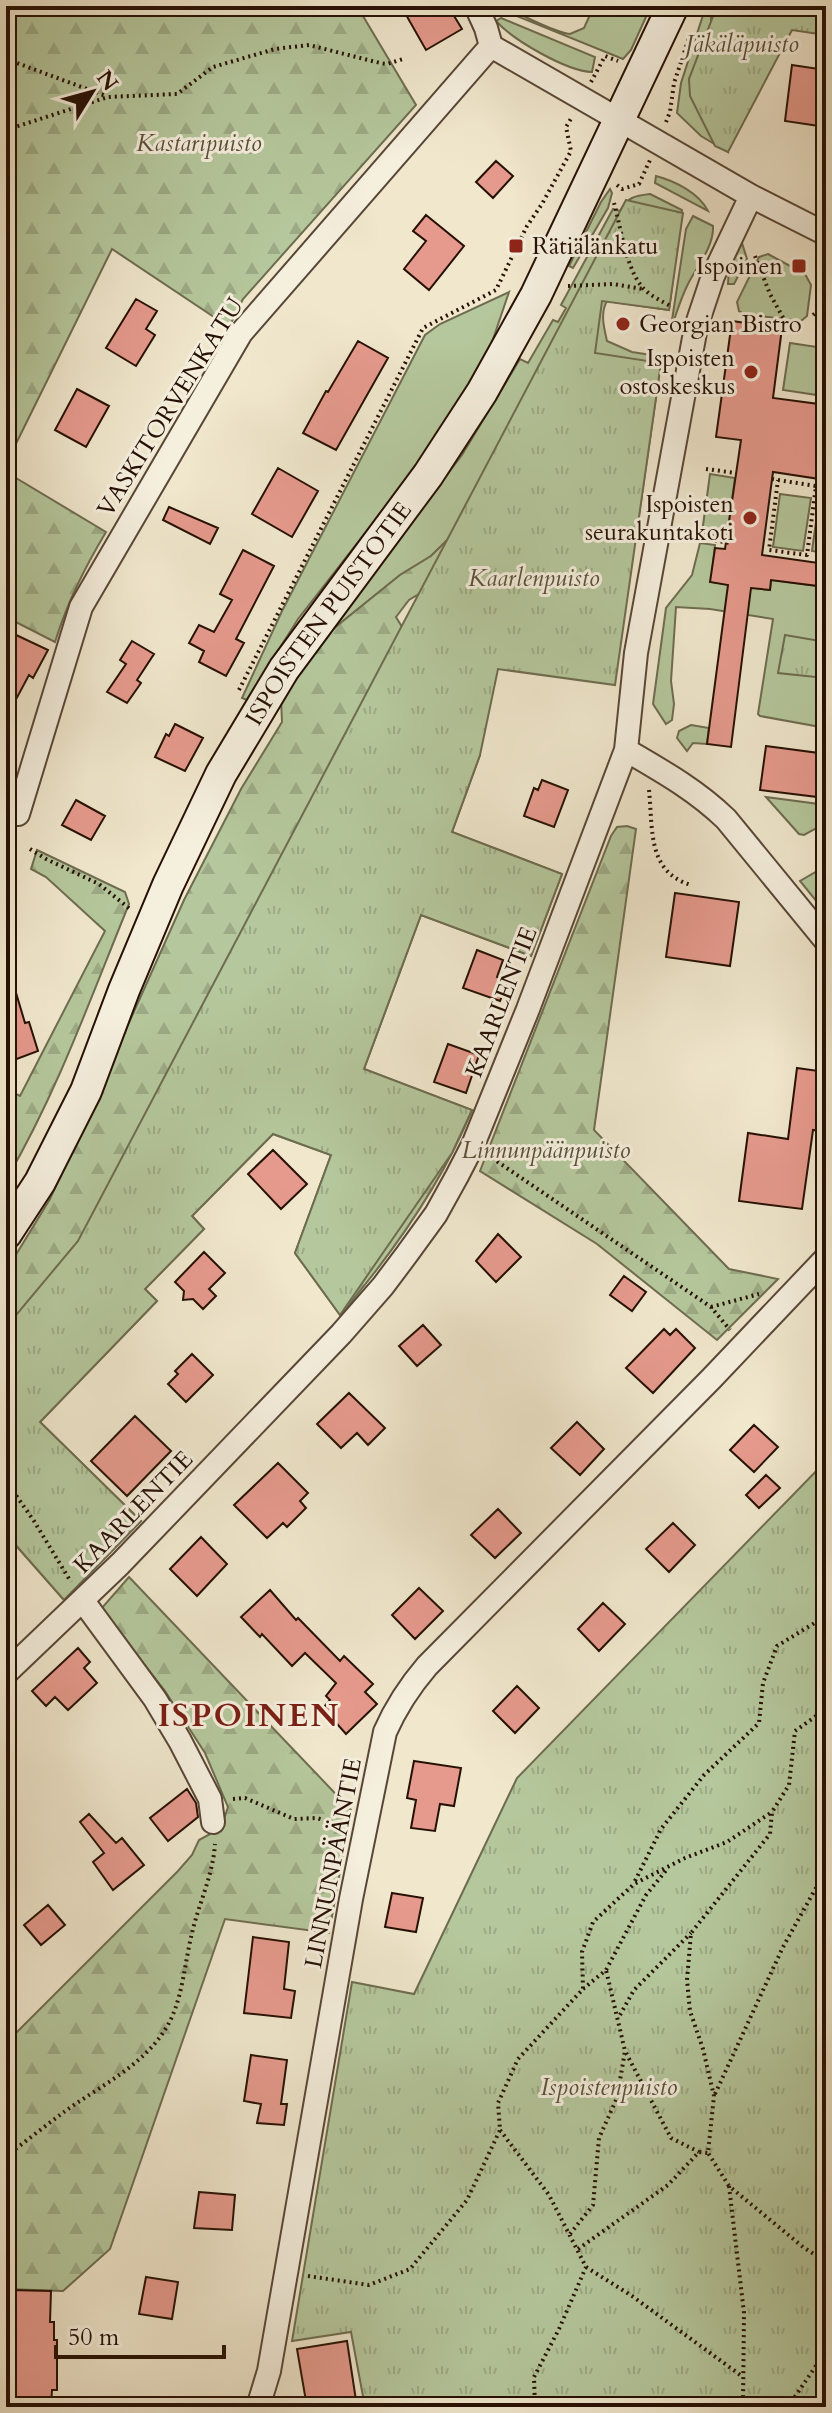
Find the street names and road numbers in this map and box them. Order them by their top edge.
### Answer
street label: VASKITORVENKATU [89,291,252,523]
street label: ISPOISTEN PUISTOTIE [238,495,420,732]
street label: KAARLENTIE [458,922,545,1082]
street label: KAARLENTIE [66,1444,200,1581]
street label: LINNUNPÄÄNTIE [297,1755,370,1971]

